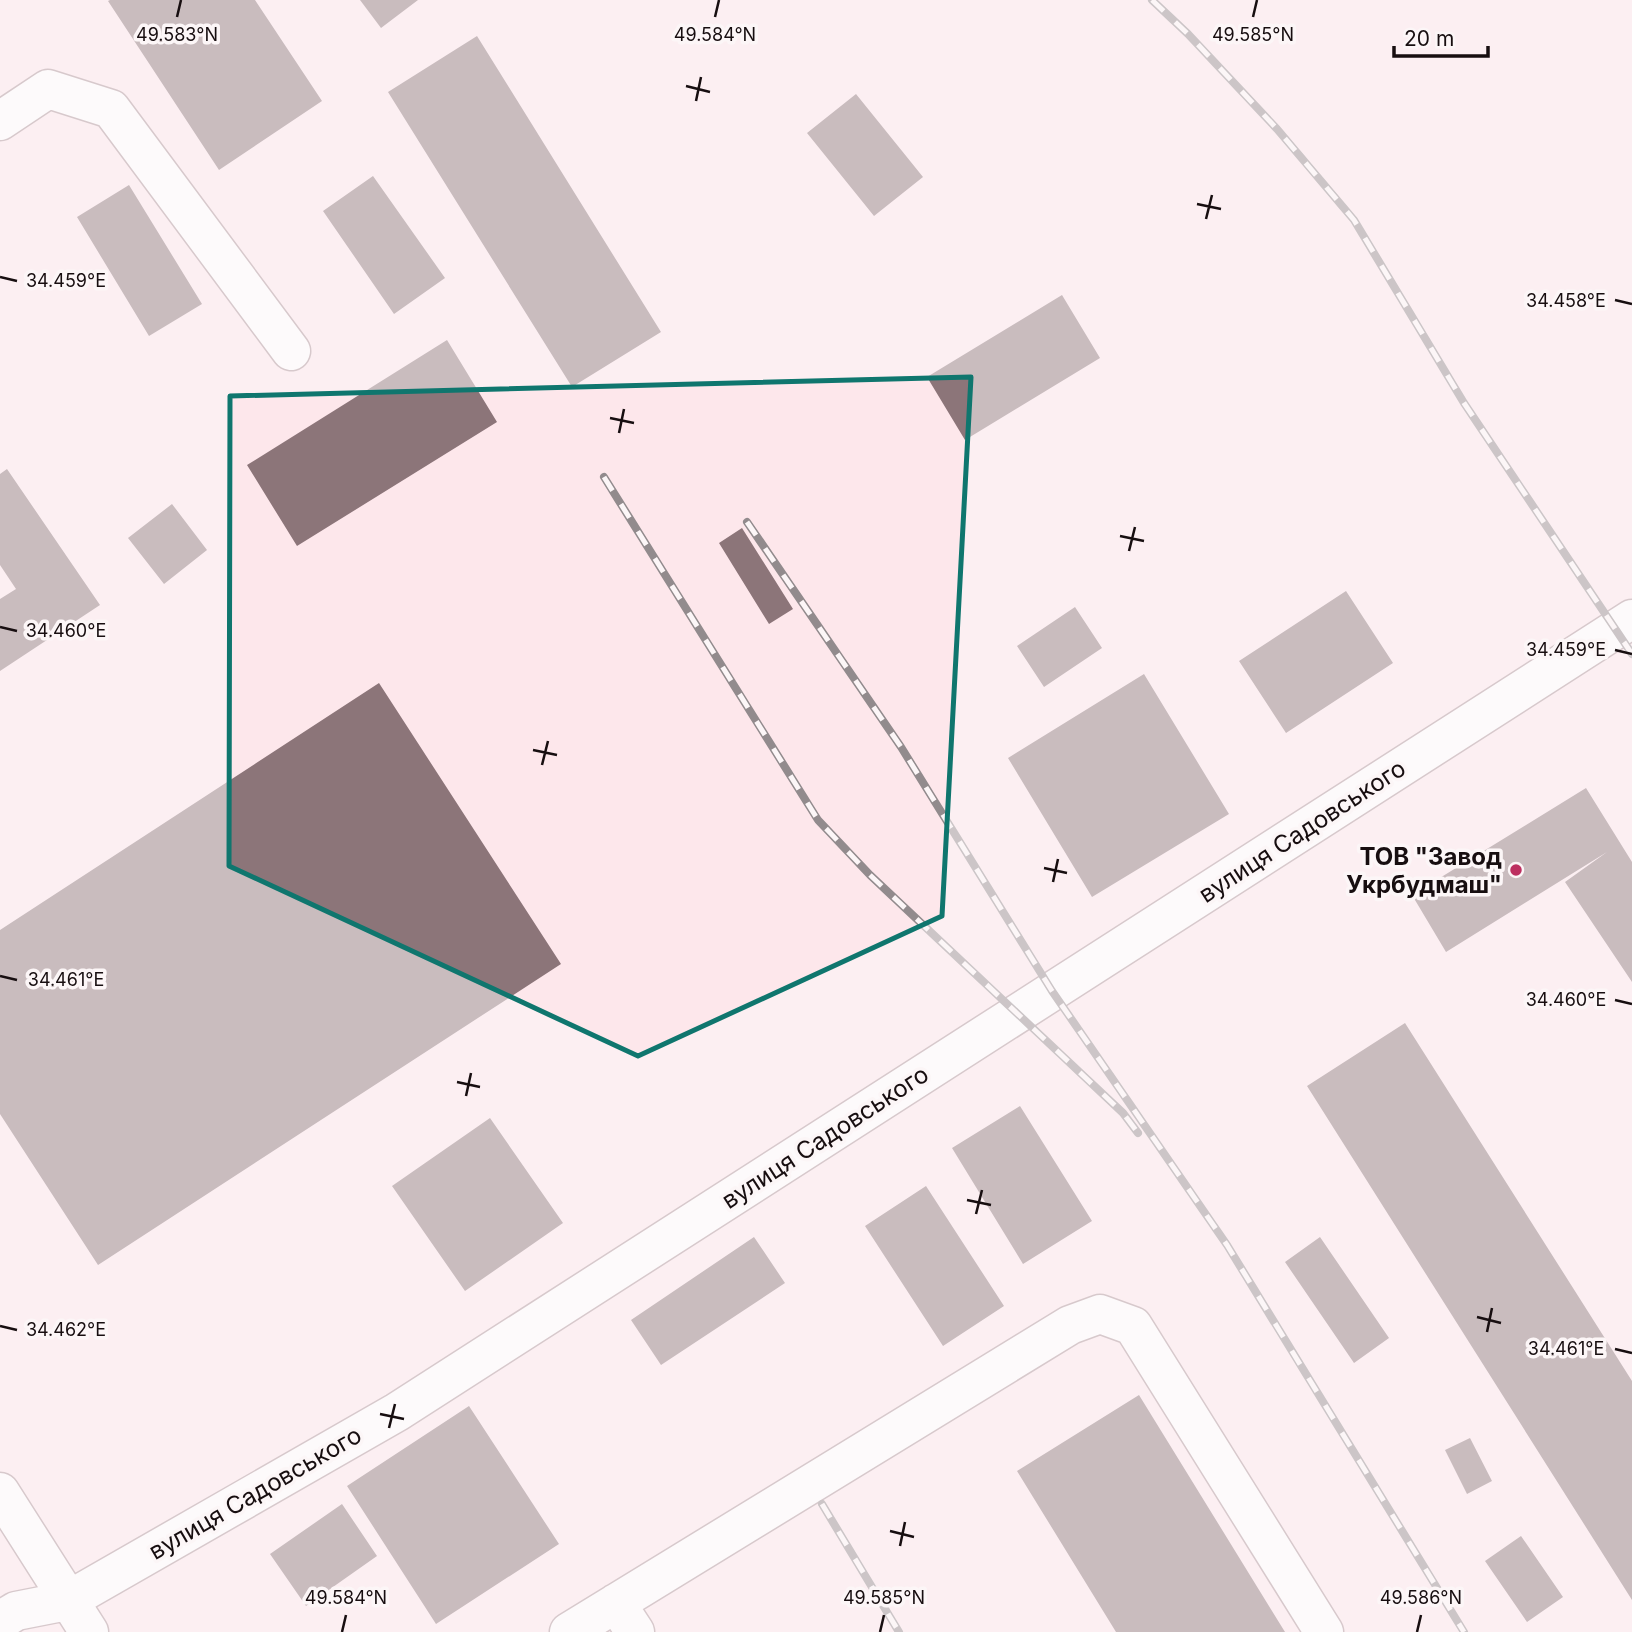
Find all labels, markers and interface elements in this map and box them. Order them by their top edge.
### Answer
scale bar [1394,14,1488,58]
text: 49.583°N [136,24,218,45]
text: 49.584°N [674,24,756,45]
text: 49.585°N [1212,24,1294,45]
text: 20 m [1404,26,1454,51]
text: 34.459°E [26,270,106,291]
text: 34.458°E [1526,290,1606,311]
text: 34.460°E [26,620,106,641]
text: 34.459°E [1526,639,1606,660]
street label: вулиця Садовського [1193,753,1411,909]
place label: ТОВ "Завод Укрбудмаш" [1346,842,1502,899]
marker: ТОВ "Завод Укрбудмаш" [1508,862,1524,878]
text: 34.461°E [28,969,104,990]
text: 34.460°E [1526,989,1606,1010]
street label: вулиця Садовського [716,1059,934,1215]
text: 34.462°E [26,1319,106,1340]
text: 34.461°E [1528,1338,1604,1359]
street label: вулиця Садовського [143,1420,367,1566]
text: 49.584°N [305,1587,387,1608]
text: 49.585°N [843,1587,925,1608]
text: 49.586°N [1380,1587,1462,1608]

